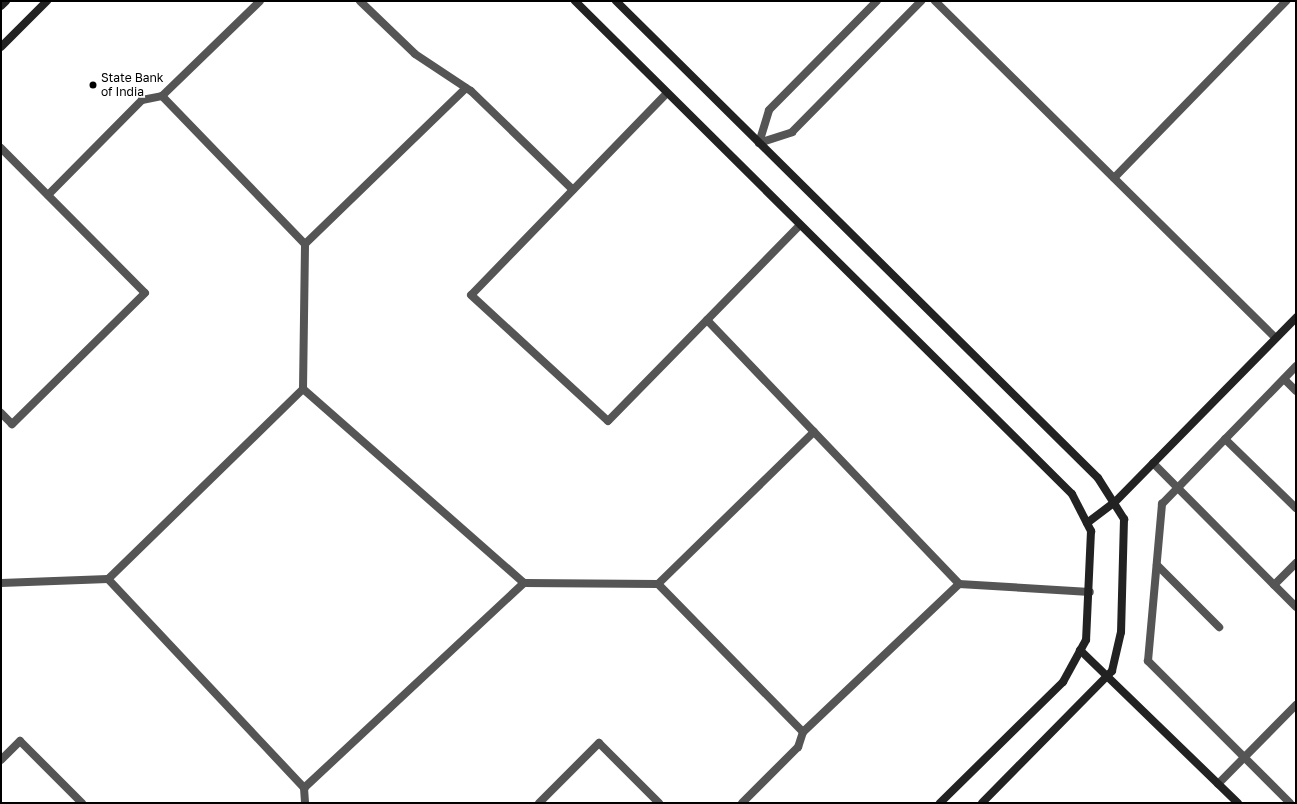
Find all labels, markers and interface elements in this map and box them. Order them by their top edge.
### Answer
place label: State Bank of India [101,71,164,99]
marker: State Bank of India [88,80,98,90]

